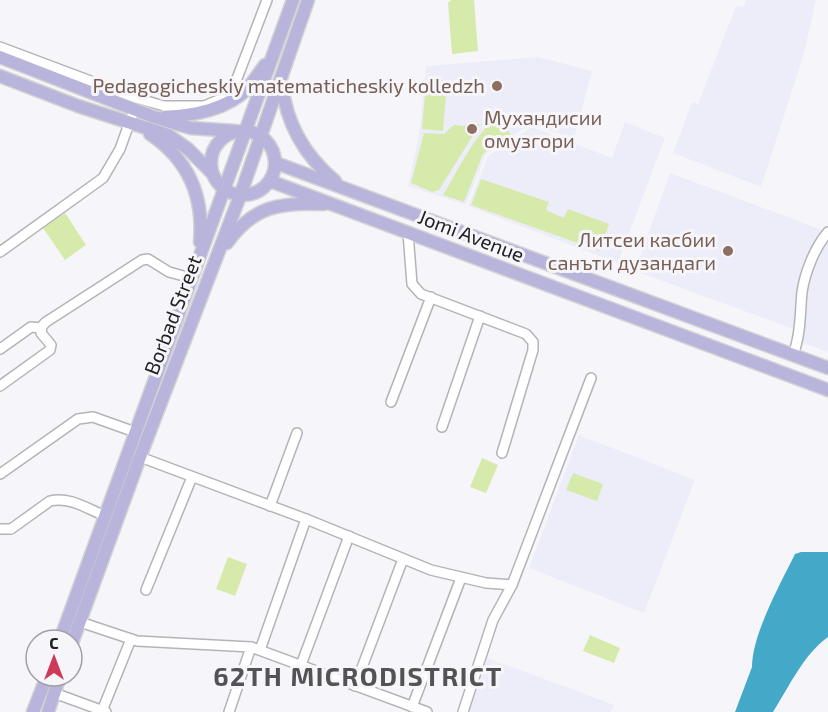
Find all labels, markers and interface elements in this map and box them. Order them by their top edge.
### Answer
place label: Pedagogicheskiy matematicheskiy kolledzh [92,73,485,97]
marker: Pedagogicheskiy matematicheskiy kolledzh [490,79,504,93]
place label: Мухандисии омузгори [484,105,602,153]
marker: Мухандисии омузгори [465,122,479,136]
street label: Jomi Avenue [415,204,528,266]
place label: Литсеи касбии санъти дузандаги [548,227,716,275]
marker: Литсеи касбии санъти дузандаги [721,244,735,258]
street label: Borbad Street [138,251,206,378]
north arrow [24,628,84,688]
text: С [49,633,59,652]
district label: 62TH MICRODISTRICT [213,660,503,691]

